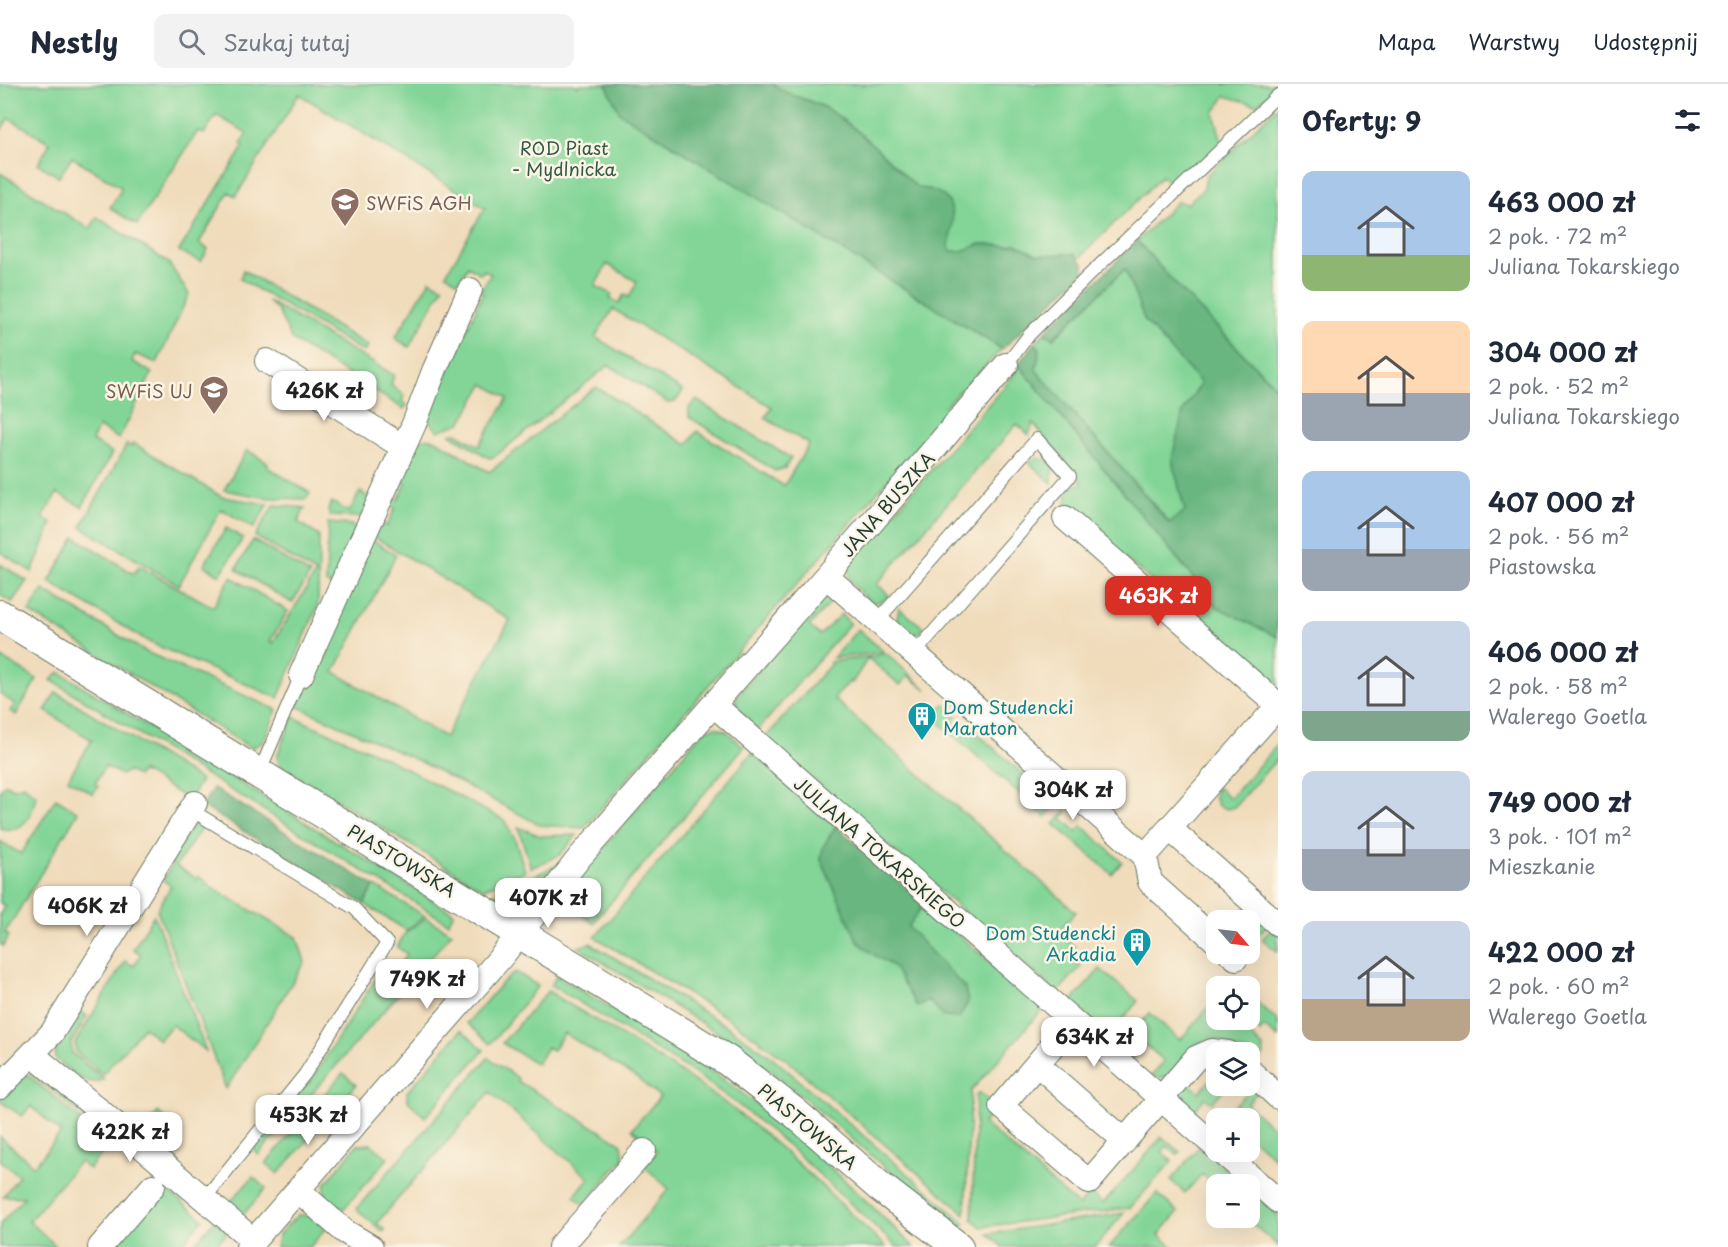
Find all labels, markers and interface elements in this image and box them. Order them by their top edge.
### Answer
search box [154,14,574,68]
text: Nestly [30,20,118,63]
icon: search [175,25,208,58]
text: Szukaj tutaj [223,25,350,58]
text: Mapa [1378,25,1436,57]
text: Warstwy [1469,25,1560,57]
text: Udostępnij [1593,25,1698,57]
text: Oferty: 9 [1302,101,1421,140]
icon: filters [1671,104,1704,137]
park label: ROD Piast - Mydlnicka [512,134,617,182]
text: 463 000 zł [1488,182,1634,221]
school or university icon: SWFiS AGH [329,186,361,228]
place label: SWFiS AGH [366,189,472,216]
icon: home [1350,195,1422,267]
text: 2 pok. · 72 m² [1488,221,1627,251]
text: Juliana Tokarskiego [1488,251,1680,281]
text: 304 000 zł [1488,332,1636,371]
icon: home [1350,345,1422,417]
pin: 426K zł [269,371,379,422]
text: 2 pok. · 52 m² [1488,371,1629,401]
school or university icon: SWFiS UJ [198,374,230,416]
text: 426K zł [285,375,363,405]
place label: SWFiS UJ [106,377,193,404]
text: Juliana Tokarskiego [1488,401,1680,431]
street label: JANA BUSZKA [834,445,940,563]
text: 407 000 zł [1488,482,1633,521]
icon: home [1350,495,1422,567]
text: 2 pok. · 56 m² [1488,521,1629,551]
text: Piastowska [1488,551,1596,581]
pin: 463K zł [1103,576,1213,627]
text: 463K zł [1119,580,1197,610]
text: 406 000 zł [1488,632,1637,671]
icon: home [1350,645,1422,717]
text: 2 pok. · 58 m² [1488,671,1628,701]
place label: Dom Studencki Maraton [943,693,1073,741]
building icon: Dom Studencki Maraton [906,700,938,742]
text: Walerego Goetla [1488,701,1647,731]
street label: JULIANA TOKARSKIEGO [788,770,972,934]
pin: 304K zł [1018,770,1128,821]
text: 304K zł [1034,774,1112,804]
text: 749 000 zł [1488,782,1630,821]
icon: home [1350,795,1422,867]
street label: PIASTOWSKA [343,817,461,903]
text: 3 pok. · 101 m² [1488,821,1632,851]
text: Mieszkanie [1488,851,1596,881]
pin: 407K zł [493,878,603,929]
text: 407K zł [509,882,587,912]
pin: 406K zł [32,886,142,937]
text: 406K zł [47,890,127,920]
north arrow [1206,910,1260,964]
map controls [1206,910,1260,1228]
place label: Dom Studencki Arkadia [986,919,1117,967]
building icon: Dom Studencki Arkadia [1121,926,1153,968]
text: 422 000 zł [1488,932,1634,971]
icon: home [1350,945,1422,1017]
pin: 749K zł [372,959,482,1010]
text: 749K zł [389,963,465,993]
text: 2 pok. · 60 m² [1488,971,1630,1001]
button: locate [1206,976,1260,1030]
text: Walerego Goetla [1488,1001,1647,1031]
pin: 634K zł [1039,1017,1149,1068]
text: 634K zł [1055,1021,1133,1051]
button: layers [1206,1042,1260,1096]
street label: PIASTOWSKA [752,1076,864,1176]
pin: 453K zł [253,1095,363,1146]
text: 453K zł [269,1099,347,1129]
button: + [1206,1108,1260,1162]
pin: 422K zł [75,1112,185,1163]
text: 422K zł [91,1116,169,1146]
button: − [1206,1174,1260,1228]

